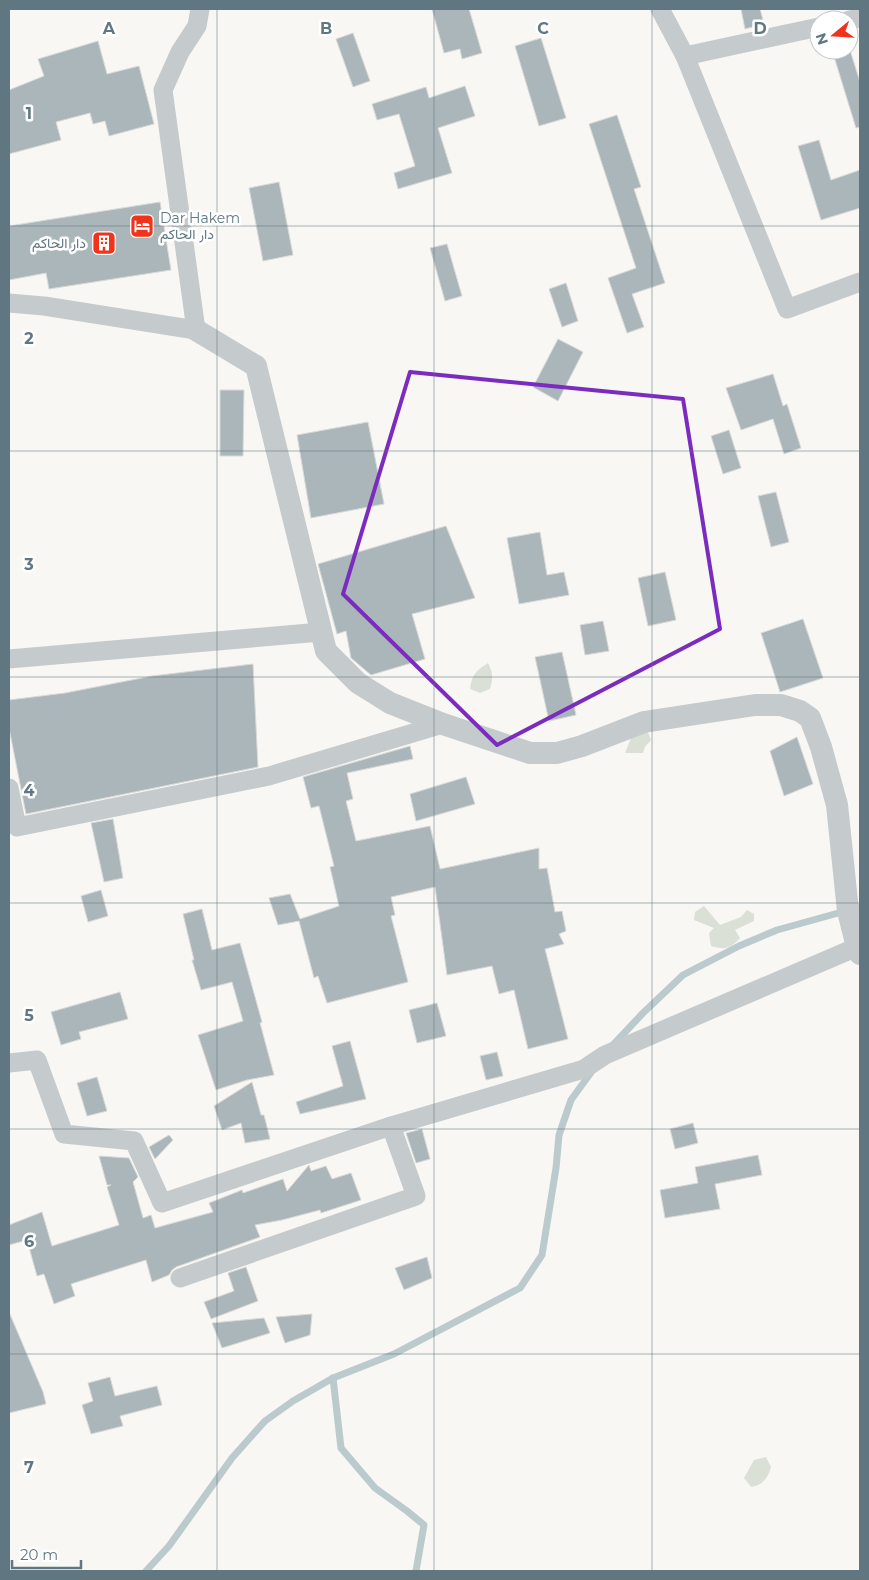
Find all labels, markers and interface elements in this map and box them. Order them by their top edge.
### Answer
north arrow [809,10,859,60]
text: A [102,19,116,38]
text: B [320,19,332,38]
text: C [537,19,549,38]
text: D [753,19,767,38]
text: N [811,31,832,47]
text: 1 [26,104,32,123]
place label: Dar Hakem دار الحاكم [160,209,240,243]
hotel icon: Dar Hakem دار الحاكم [129,213,155,239]
building icon: دار الحاكم [91,230,117,256]
place label: دار الحاكم [32,234,86,252]
text: 2 [24,329,34,348]
text: 3 [23,555,34,574]
text: 4 [23,781,35,800]
text: 5 [24,1006,34,1025]
text: 6 [24,1232,34,1251]
text: 7 [24,1458,34,1477]
scale bar [12,1538,81,1570]
text: 20 m [20,1545,58,1564]

